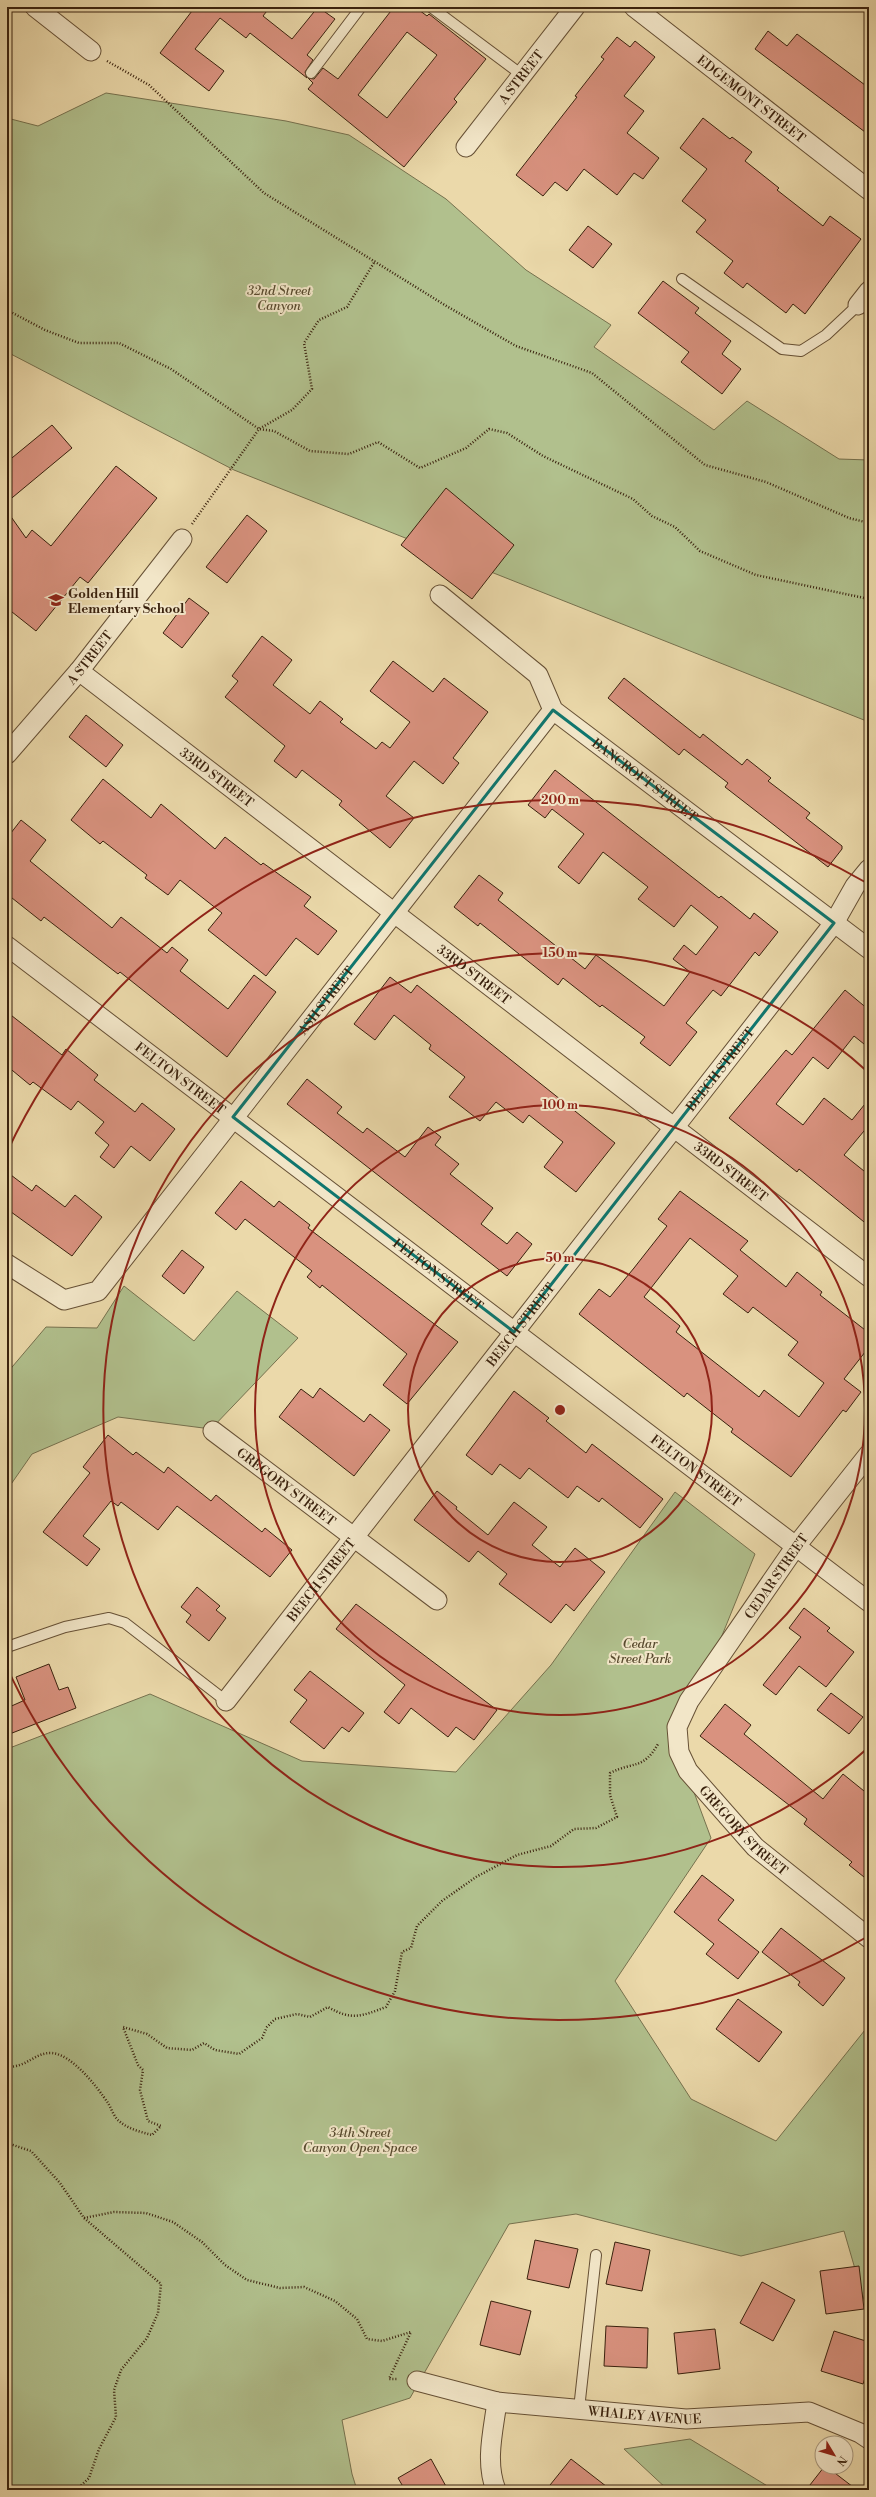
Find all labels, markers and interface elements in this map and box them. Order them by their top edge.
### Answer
street label: A STREET [495,47,547,108]
street label: EDGEMONT STREET [694,52,808,147]
park label: 32nd Street Canyon [247,283,312,314]
place label: Golden Hill Elementary School [68,586,185,617]
school or university icon: Golden Hill Elementary School [47,591,65,609]
street label: A STREET [63,628,116,689]
street label: BANCROFT STREET [588,735,700,825]
street label: 33RD STREET [176,744,256,811]
text: 200 m [541,793,579,808]
street label: 33RD STREET [434,942,514,1008]
text: 150 m [543,946,577,961]
street label: ASH STREET [294,964,358,1039]
street label: BEECH STREET [682,1025,758,1115]
street label: FELTON STREET [131,1039,228,1118]
text: 100 m [542,1098,578,1113]
street label: 33RD STREET [691,1139,771,1205]
street label: FELTON STREET [389,1236,486,1315]
text: 50 m [545,1251,575,1266]
street label: BEECH STREET [483,1280,559,1371]
centre of rings [553,1403,567,1417]
street label: FELTON STREET [647,1432,744,1511]
street label: GREGORY STREET [233,1445,338,1530]
street label: CEDAR STREET [741,1531,812,1622]
street label: BEECH STREET [283,1535,359,1626]
park label: Cedar Street Park [609,1636,672,1667]
street label: GREGORY STREET [696,1783,791,1879]
park label: 34th Street Canyon Open Space [303,2125,417,2156]
street label: WHALEY AVENUE [586,2403,702,2428]
north arrow [814,2435,854,2475]
text: N [833,2453,849,2469]

